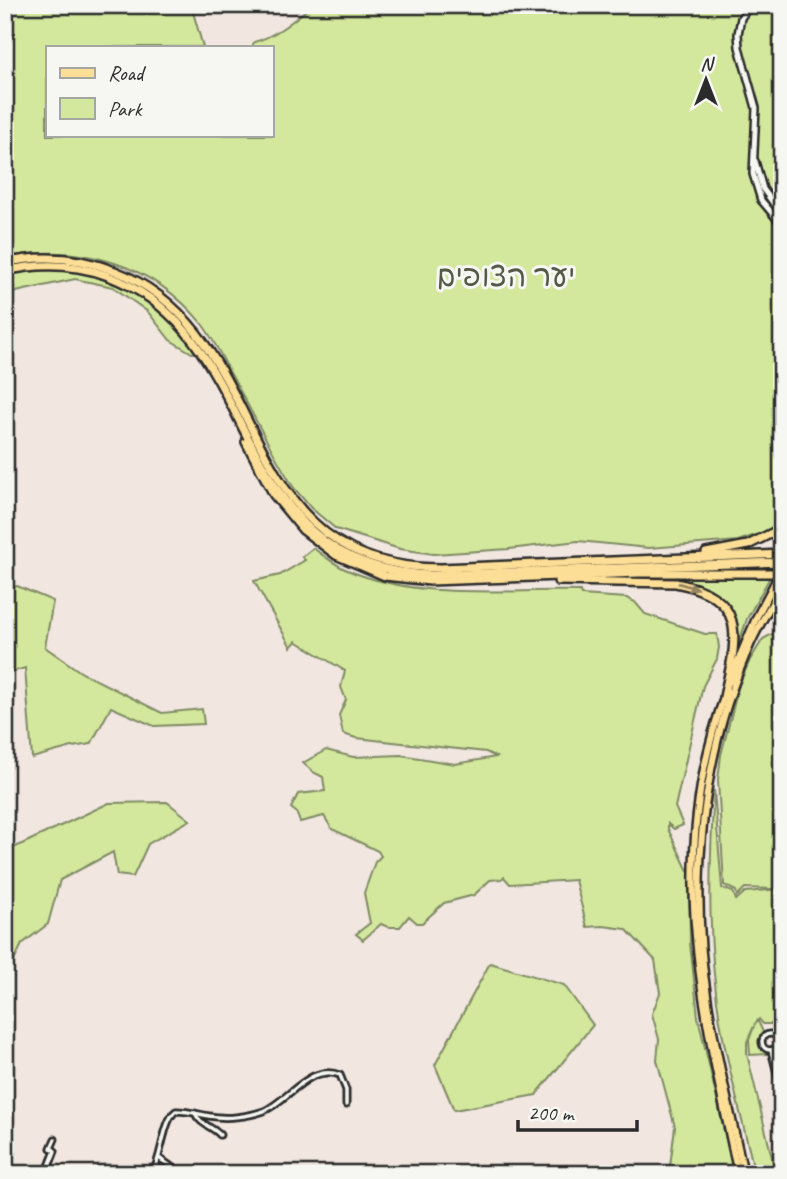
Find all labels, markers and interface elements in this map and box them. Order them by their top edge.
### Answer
legend [46,46,273,136]
north arrow [672,46,742,116]
text: N [700,52,715,76]
text: Road [108,60,147,86]
text: Park [108,96,143,122]
park label: יער הצופים [437,257,575,295]
one-way arrow [677,581,699,592]
scale bar [518,1088,636,1132]
text: 200 m [528,1100,575,1126]

